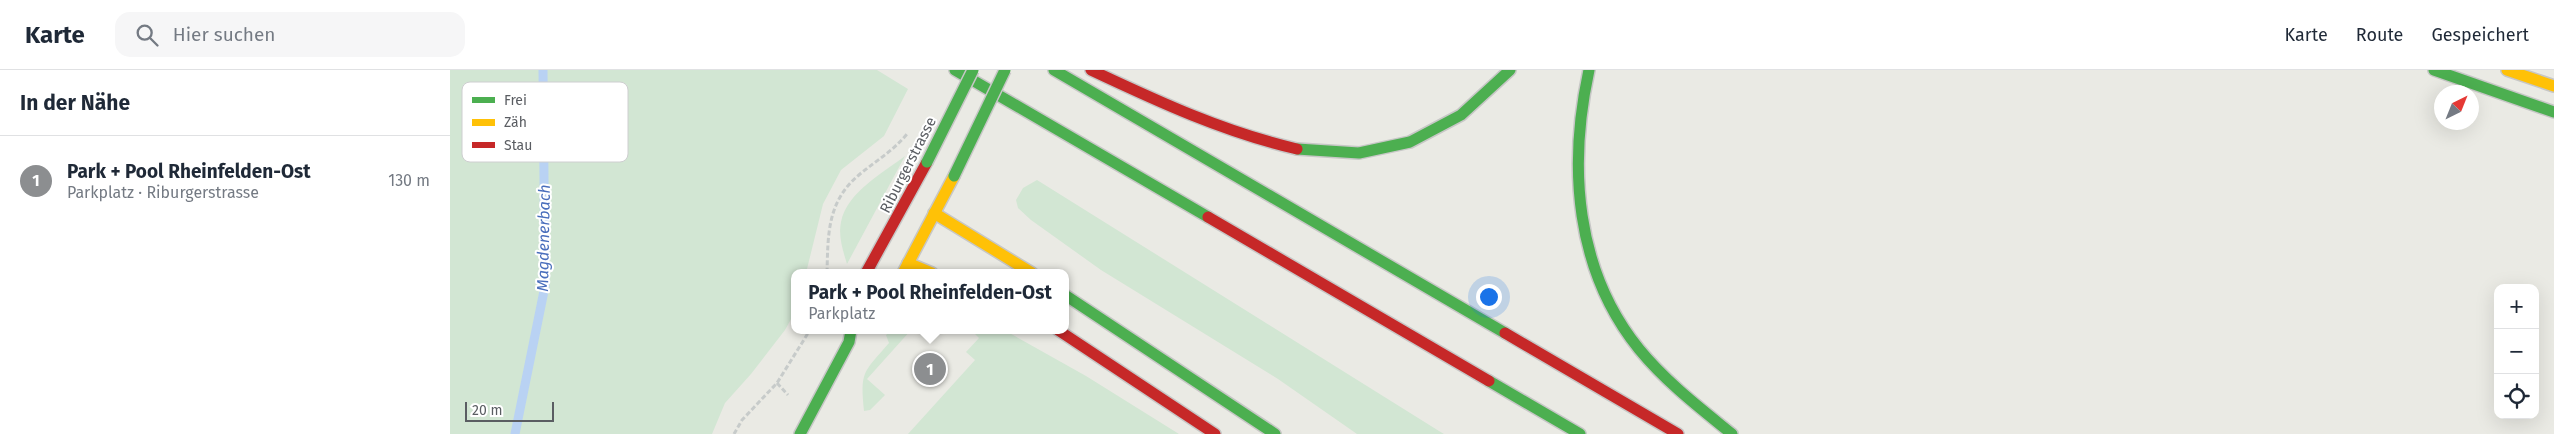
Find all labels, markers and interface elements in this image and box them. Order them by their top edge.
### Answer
search box [115,12,465,57]
text: Karte [25,21,85,49]
icon: search [133,21,161,49]
text: Hier suchen [173,23,275,46]
text: Karte [2285,24,2328,46]
text: Route [2356,24,2403,46]
text: Gespeichert [2431,24,2529,46]
legend [462,82,628,162]
north arrow [2434,85,2479,130]
text: In der Nähe [20,90,130,116]
text: Frei [504,92,527,109]
text: Zäh [504,114,527,131]
street label: Riburgerstrasse [876,114,940,216]
text: Stau [504,137,532,154]
text: Park + Pool Rheinfelden-Ost [67,160,311,183]
text: 1 [32,171,40,190]
text: 130 m [388,171,430,190]
text: Parkplatz · Riburgerstrasse [67,183,259,202]
water label: Magdenerbach [533,184,554,292]
popup [791,269,1069,334]
text: Park + Pool Rheinfelden-Ost [808,281,1052,304]
your location [1476,284,1502,310]
map controls [2494,284,2539,419]
button: + [2494,284,2539,329]
text: Parkplatz [808,304,875,323]
button: − [2494,329,2539,374]
pin: 1 [914,350,946,388]
button: locate [2494,374,2539,419]
scale bar [465,399,554,422]
text: 20 m [472,402,502,419]

